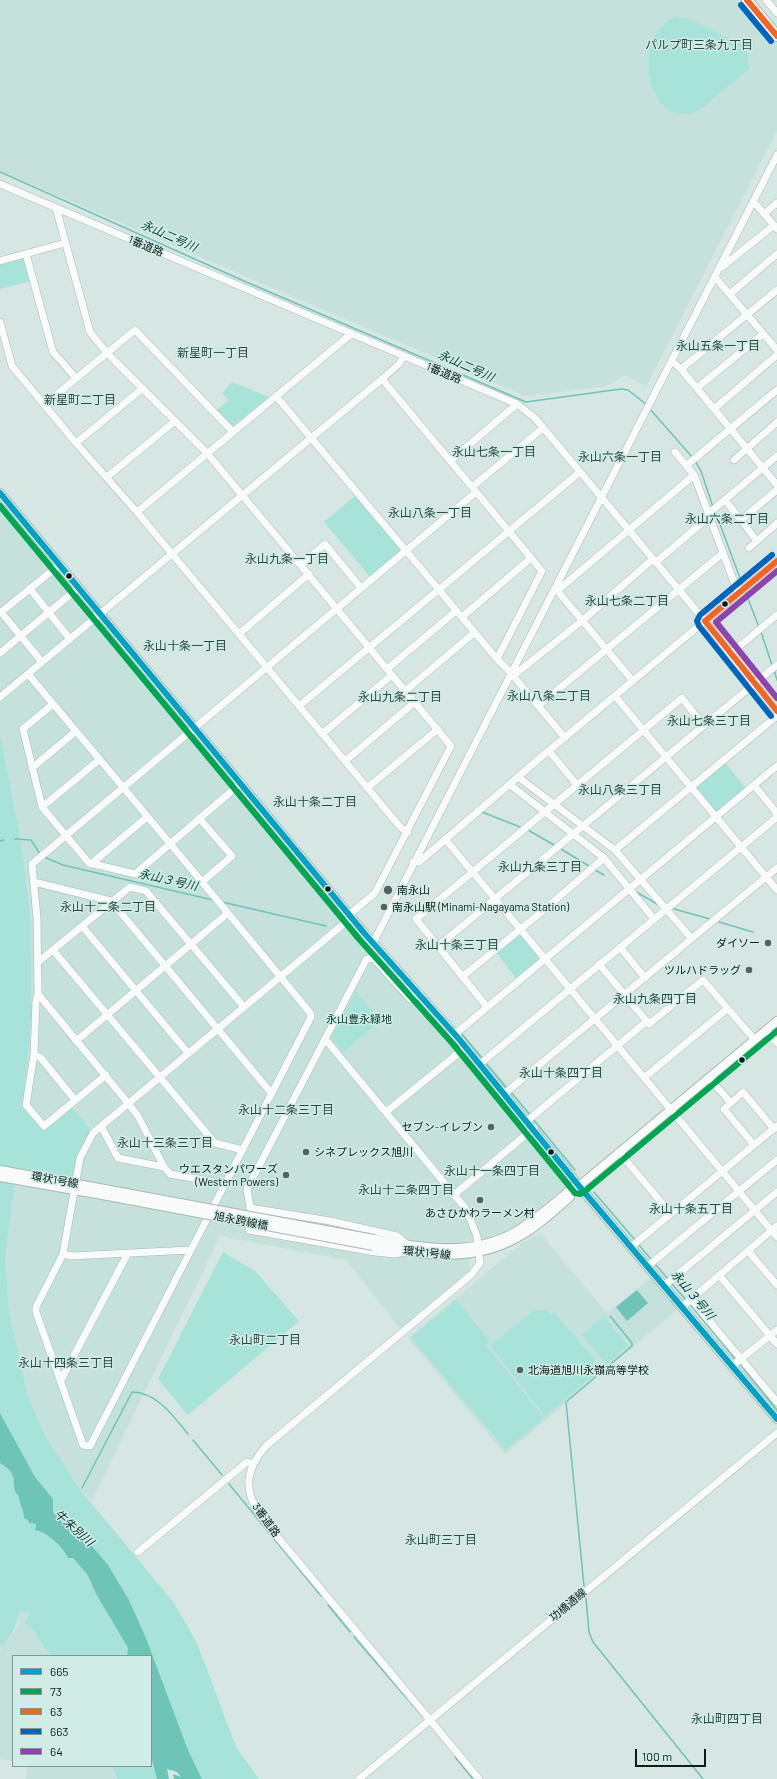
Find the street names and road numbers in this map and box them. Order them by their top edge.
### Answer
street label: 1番道路 [126,233,166,259]
street label: 1番道路 [424,360,464,386]
street label: 環状1号線 [30,1169,80,1191]
street label: 旭永跨線橋 [213,1209,269,1233]
street label: 環状1号線 [403,1244,451,1262]
street label: 3番道路 [249,1500,283,1540]
street label: 功橋通線 [547,1586,589,1624]

